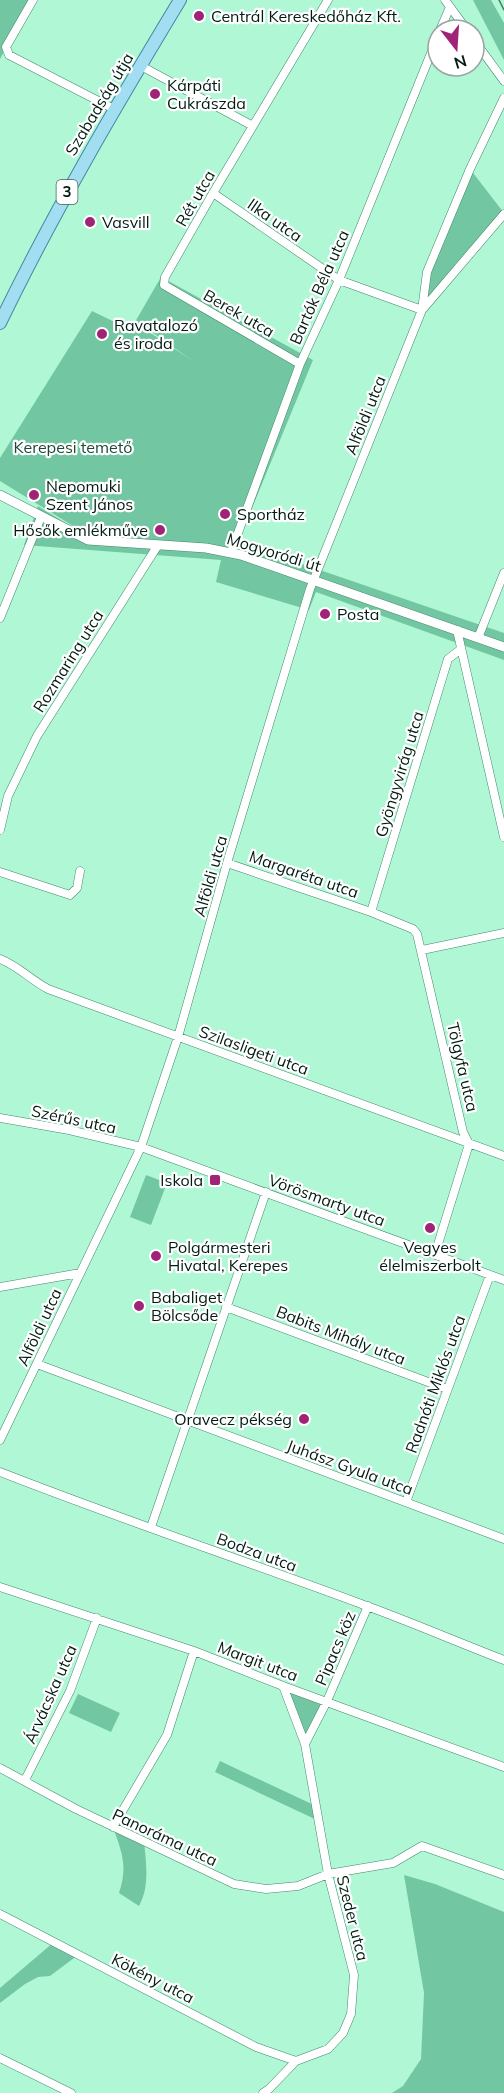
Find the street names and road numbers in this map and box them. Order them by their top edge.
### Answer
street label: Szabadság útja [61,49,137,159]
street label: Rét utca [171,166,219,230]
road number: 3 [56,180,78,204]
street label: Ilka utca [244,194,306,246]
street label: Bartók Béla utca [285,227,353,347]
street label: Berek utca [200,285,278,341]
street label: Alföldi utca [340,373,390,457]
street label: Mogyoródi út [225,528,324,576]
street label: Rozmaring utca [29,606,107,716]
street label: Gyöngyvirág utca [370,709,428,839]
street label: Alföldi utca [189,833,231,919]
street label: Margaréta utca [247,846,361,902]
street label: Tölgyfa utca [443,1020,483,1114]
street label: Szilasligeti utca [196,1021,312,1079]
street label: Szérűs utca [30,1100,118,1138]
street label: Vörösmarty utca [266,1170,388,1230]
street label: Alföldi utca [12,1285,66,1369]
street label: Babits Mihály utca [274,1301,408,1369]
street label: Radnóti Miklós utca [401,1312,469,1456]
street label: Juhász Gyula utca [284,1435,416,1499]
street label: Bodza utca [214,1528,300,1576]
street label: Pipacs köz [310,1608,360,1688]
street label: Margit utca [215,1637,301,1685]
street label: Árvácska utca [19,1641,81,1747]
street label: Panoráma utca [109,1804,221,1870]
street label: Szeder utca [333,1873,373,1963]
street label: Kökény utca [108,1949,198,2007]

